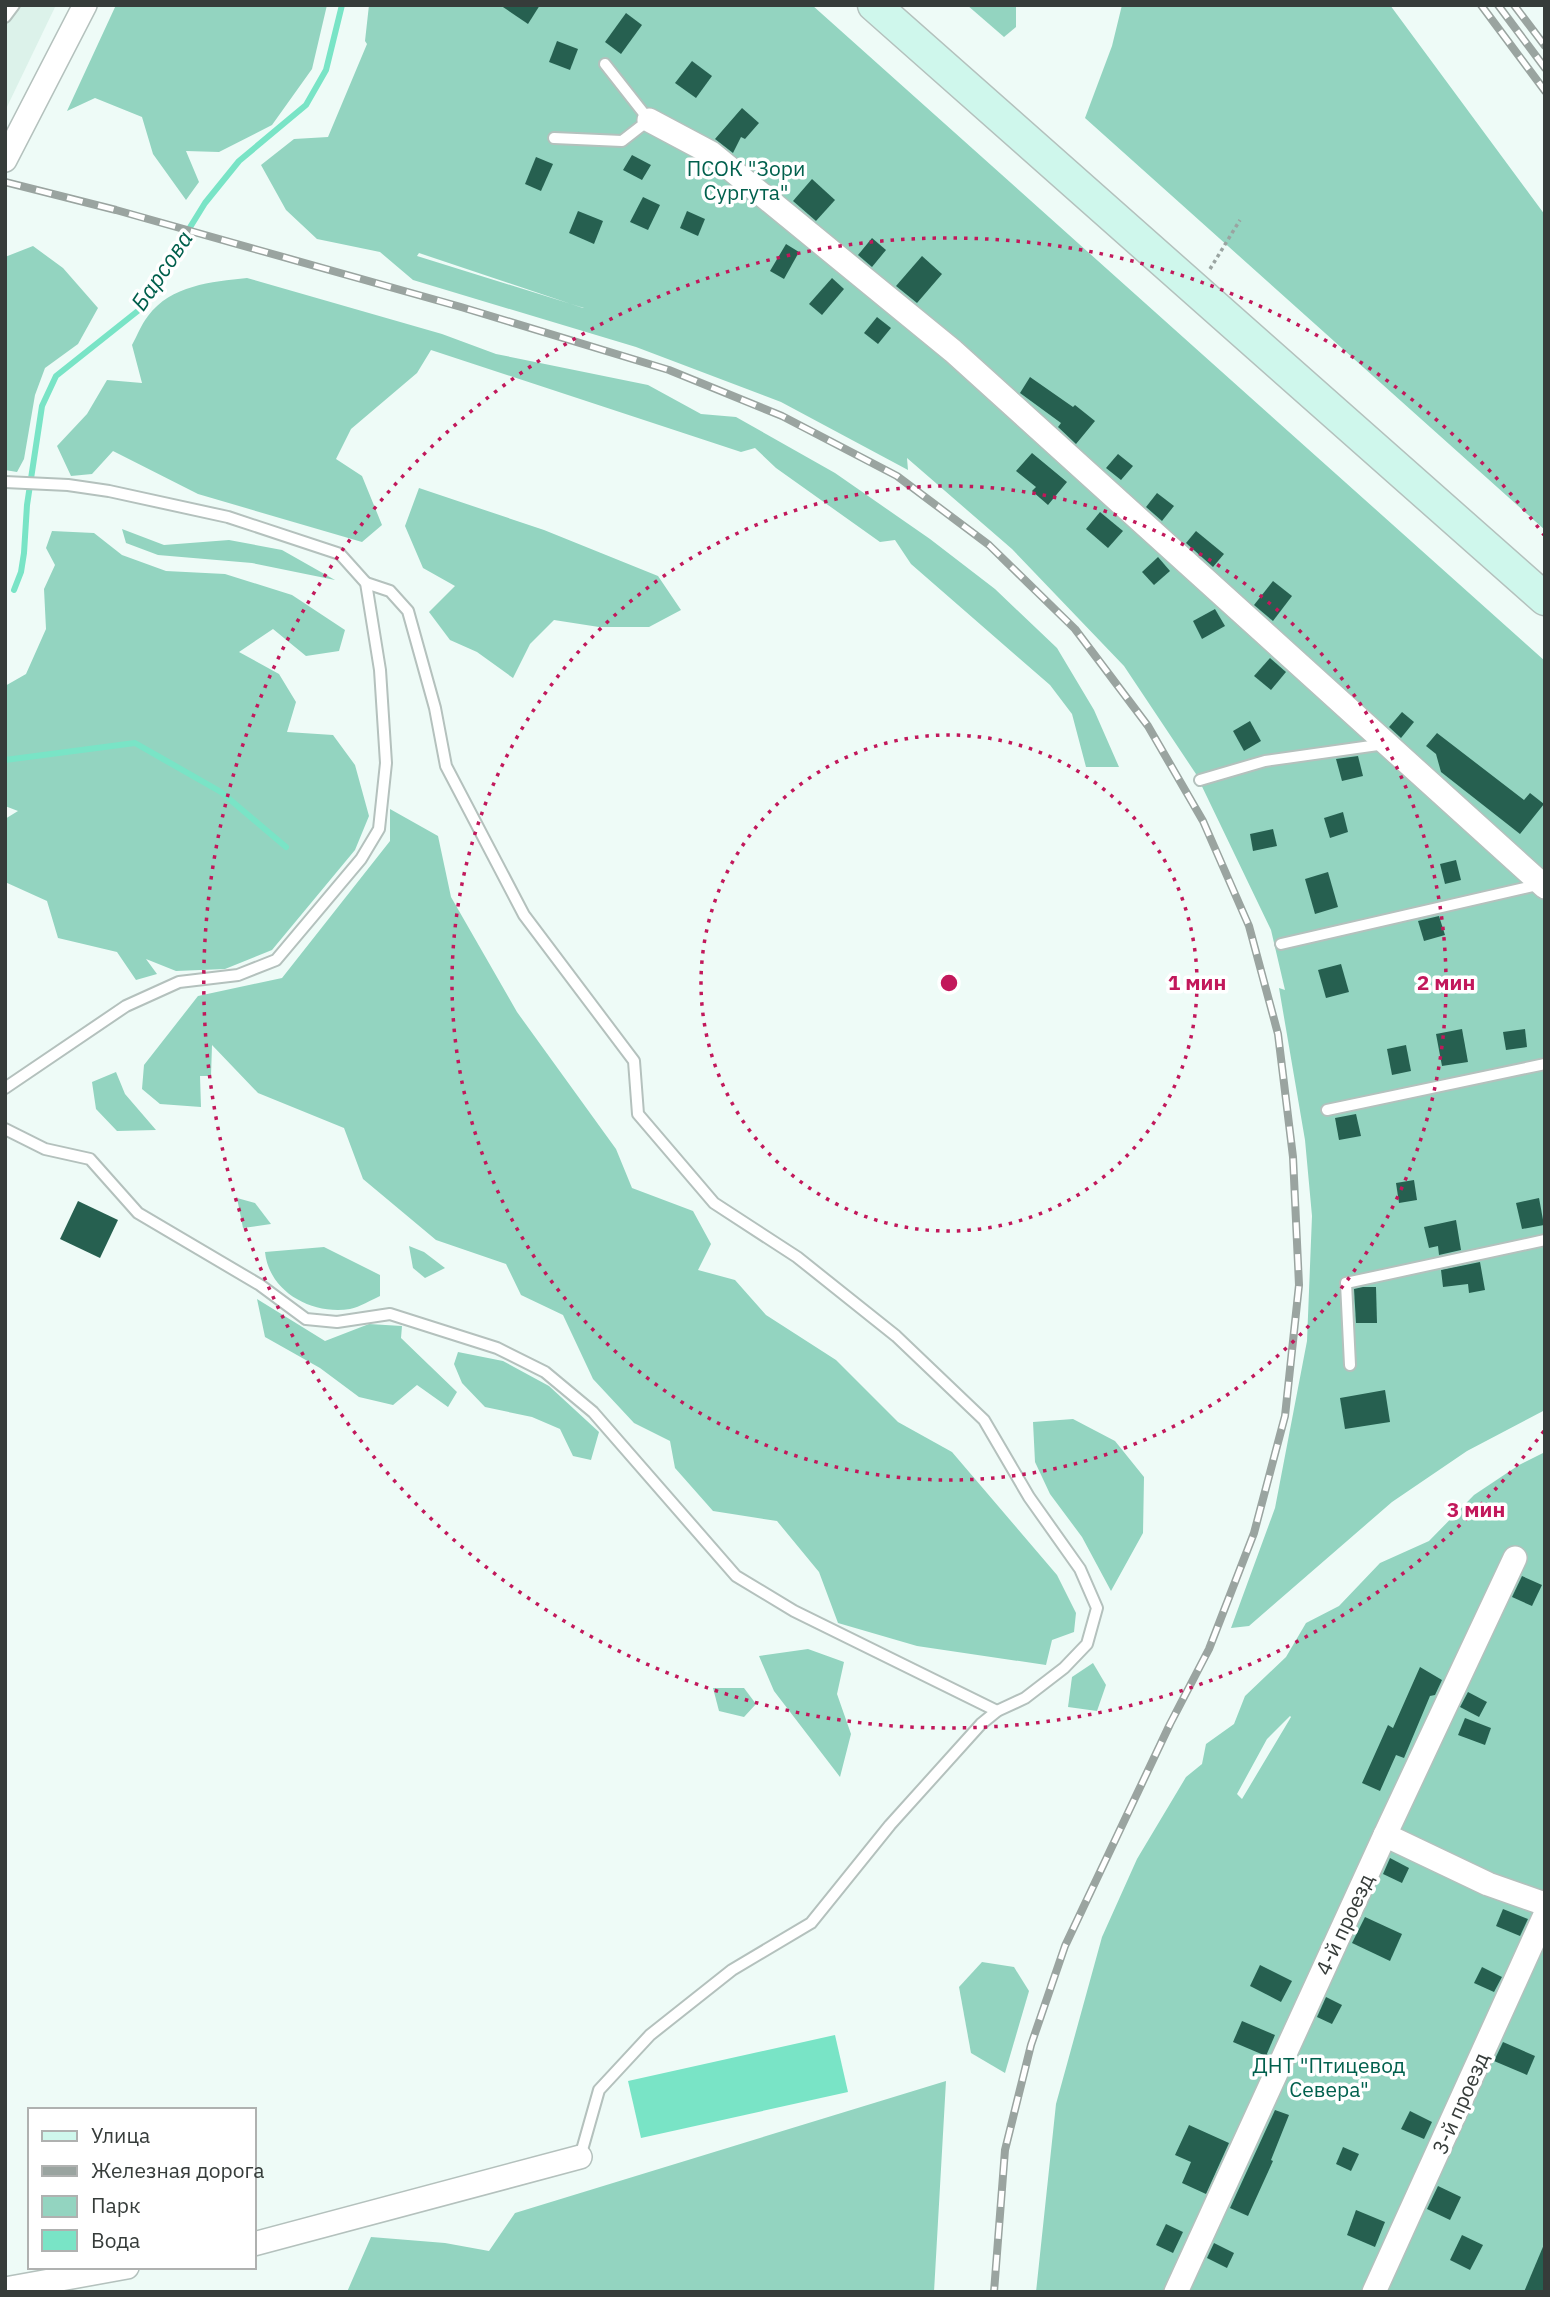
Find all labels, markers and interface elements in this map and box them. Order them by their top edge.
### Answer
park label: ПСОК "Зори Сургута" [687,154,805,206]
water label: Барсова [123,224,199,316]
text: 1 мин [1168,968,1226,996]
text: 2 мин [1417,968,1475,996]
centre of rings [937,971,961,995]
text: 3 мин [1447,1495,1505,1523]
street label: 4-й проезд [1308,1869,1380,1979]
street label: 3-й проезд [1425,2048,1495,2158]
park label: ДНТ "Птицевод Севера" [1253,2051,1405,2103]
legend [28,2108,256,2269]
text: Улица [91,2121,150,2149]
text: Железная дорога [91,2156,264,2184]
text: Парк [91,2191,141,2219]
text: Вода [91,2226,140,2254]

